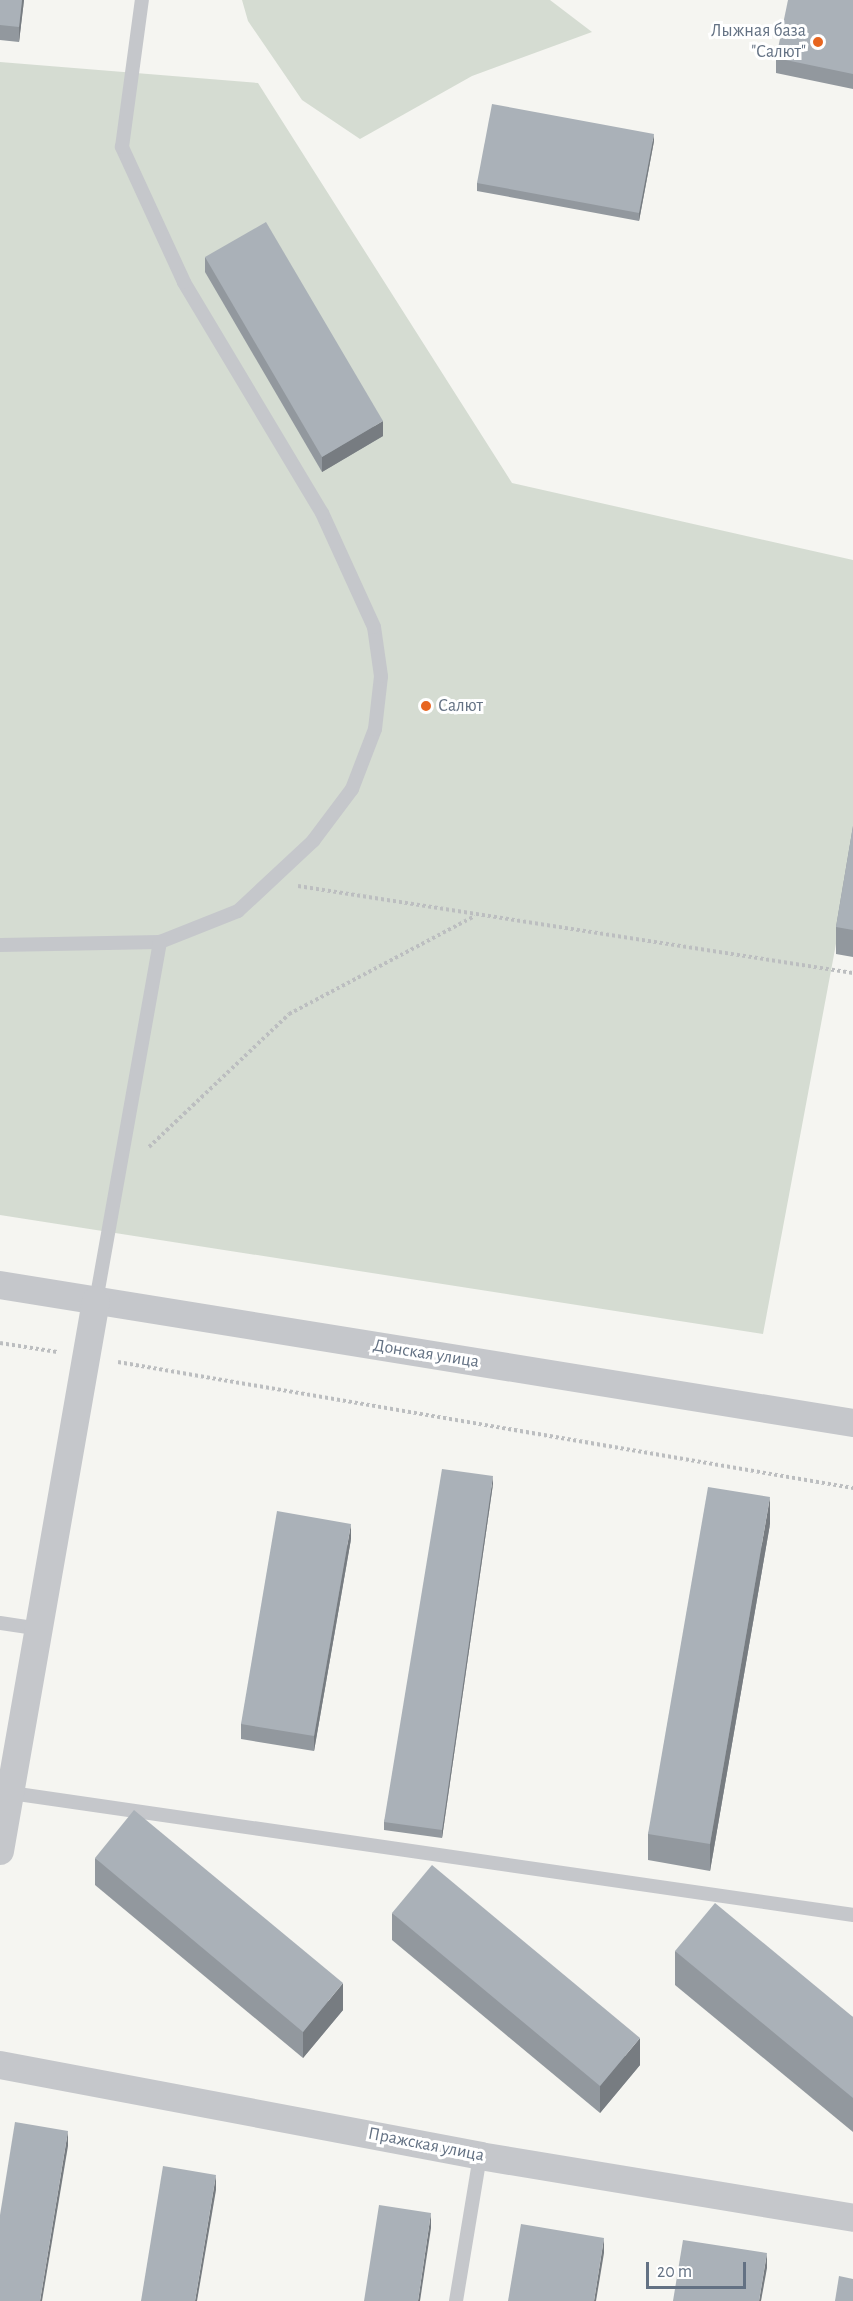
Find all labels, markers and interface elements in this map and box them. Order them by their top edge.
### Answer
place label: Лыжная база "Салют" [711,21,806,63]
marker: Лыжная база "Салют" [811,35,825,49]
place label: Салют [438,695,483,717]
marker: Салют [419,699,433,713]
street label: Донская улица [371,1335,481,1373]
street label: Пражская улица [366,2123,486,2167]
scale bar [649,2250,750,2288]
text: 20 m [657,2263,692,2281]

